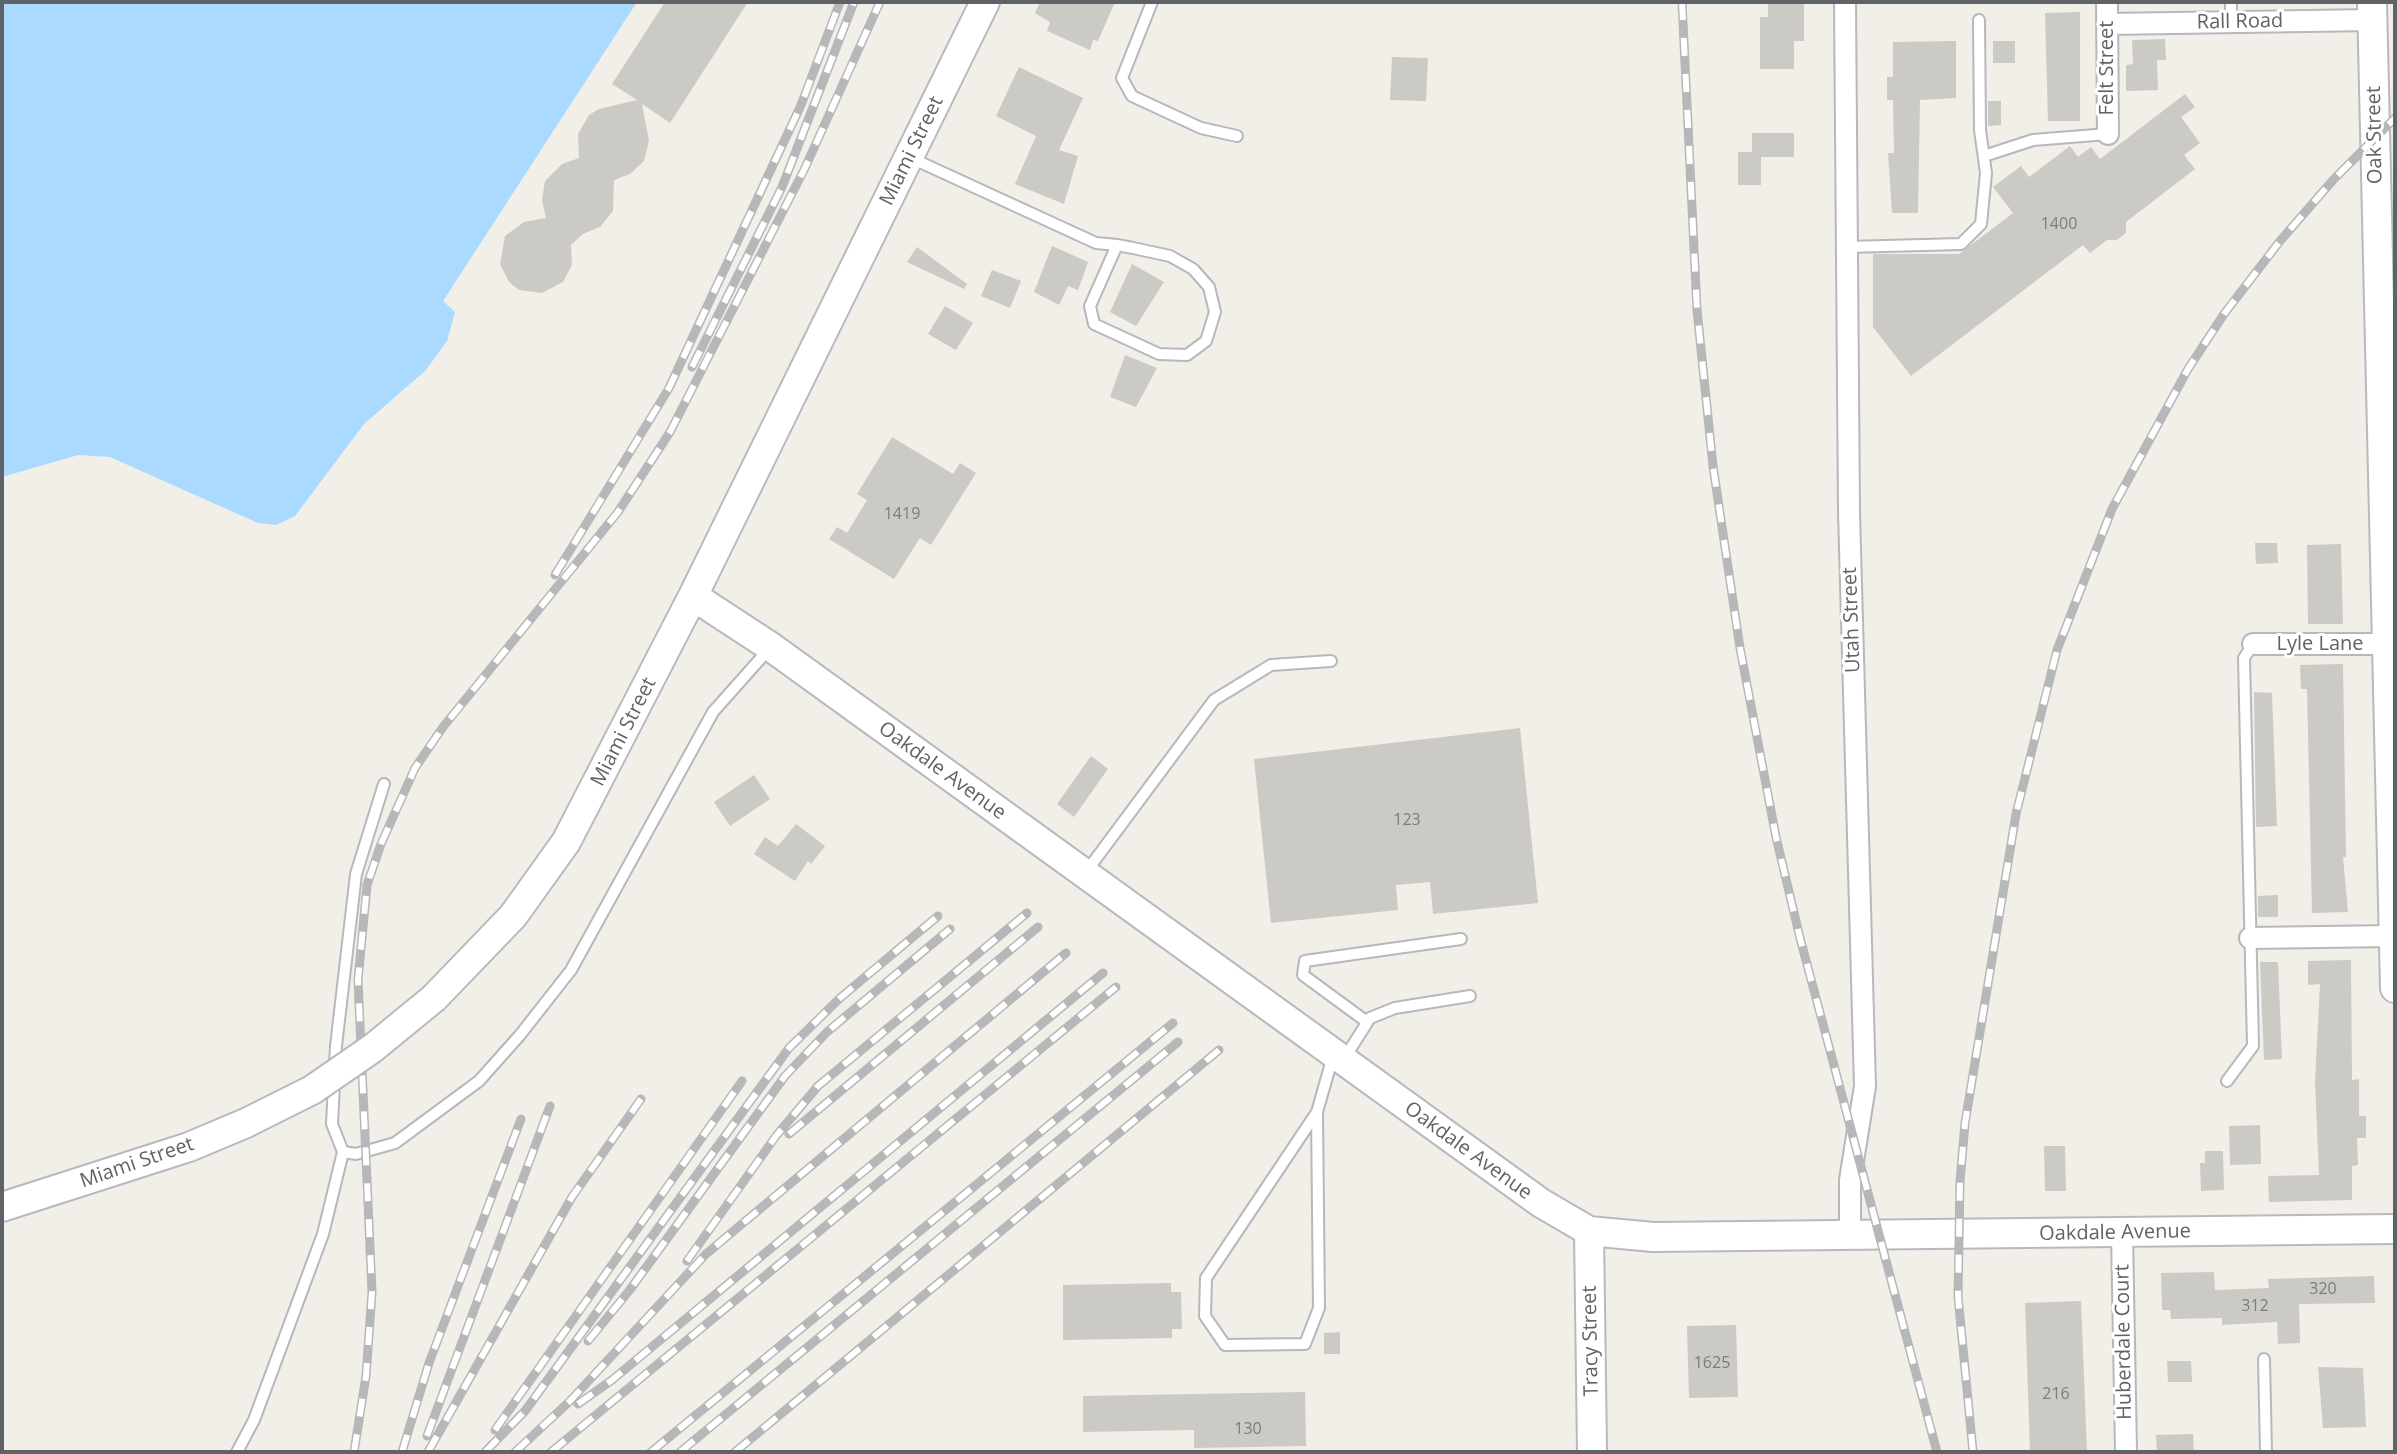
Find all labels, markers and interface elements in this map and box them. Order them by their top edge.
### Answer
street label: Rall Road [2197,9,2283,35]
street label: Felt Street [2095,21,2119,115]
street label: Oak Street [2362,86,2388,184]
street label: Miami Street [875,92,949,210]
house number: 1400 [2041,214,2077,234]
house number: 1419 [884,504,920,524]
street label: Utah Street [1838,567,1866,673]
street label: Lyle Lane [2277,632,2363,656]
street label: Miami Street [586,674,662,790]
street label: Oakdale Avenue [874,717,1010,825]
house number: 123 [1393,810,1421,830]
street label: Oakdale Avenue [1400,1097,1536,1205]
street label: Miami Street [77,1132,197,1194]
street label: Oakdale Avenue [2039,1220,2191,1246]
street label: Huberdale Court [2111,1264,2137,1420]
house number: 320 [2309,1279,2337,1299]
street label: Tracy Street [1578,1285,1604,1397]
house number: 312 [2241,1296,2269,1316]
house number: 1625 [1694,1353,1730,1373]
house number: 216 [2042,1384,2070,1404]
house number: 130 [1234,1419,1262,1439]

